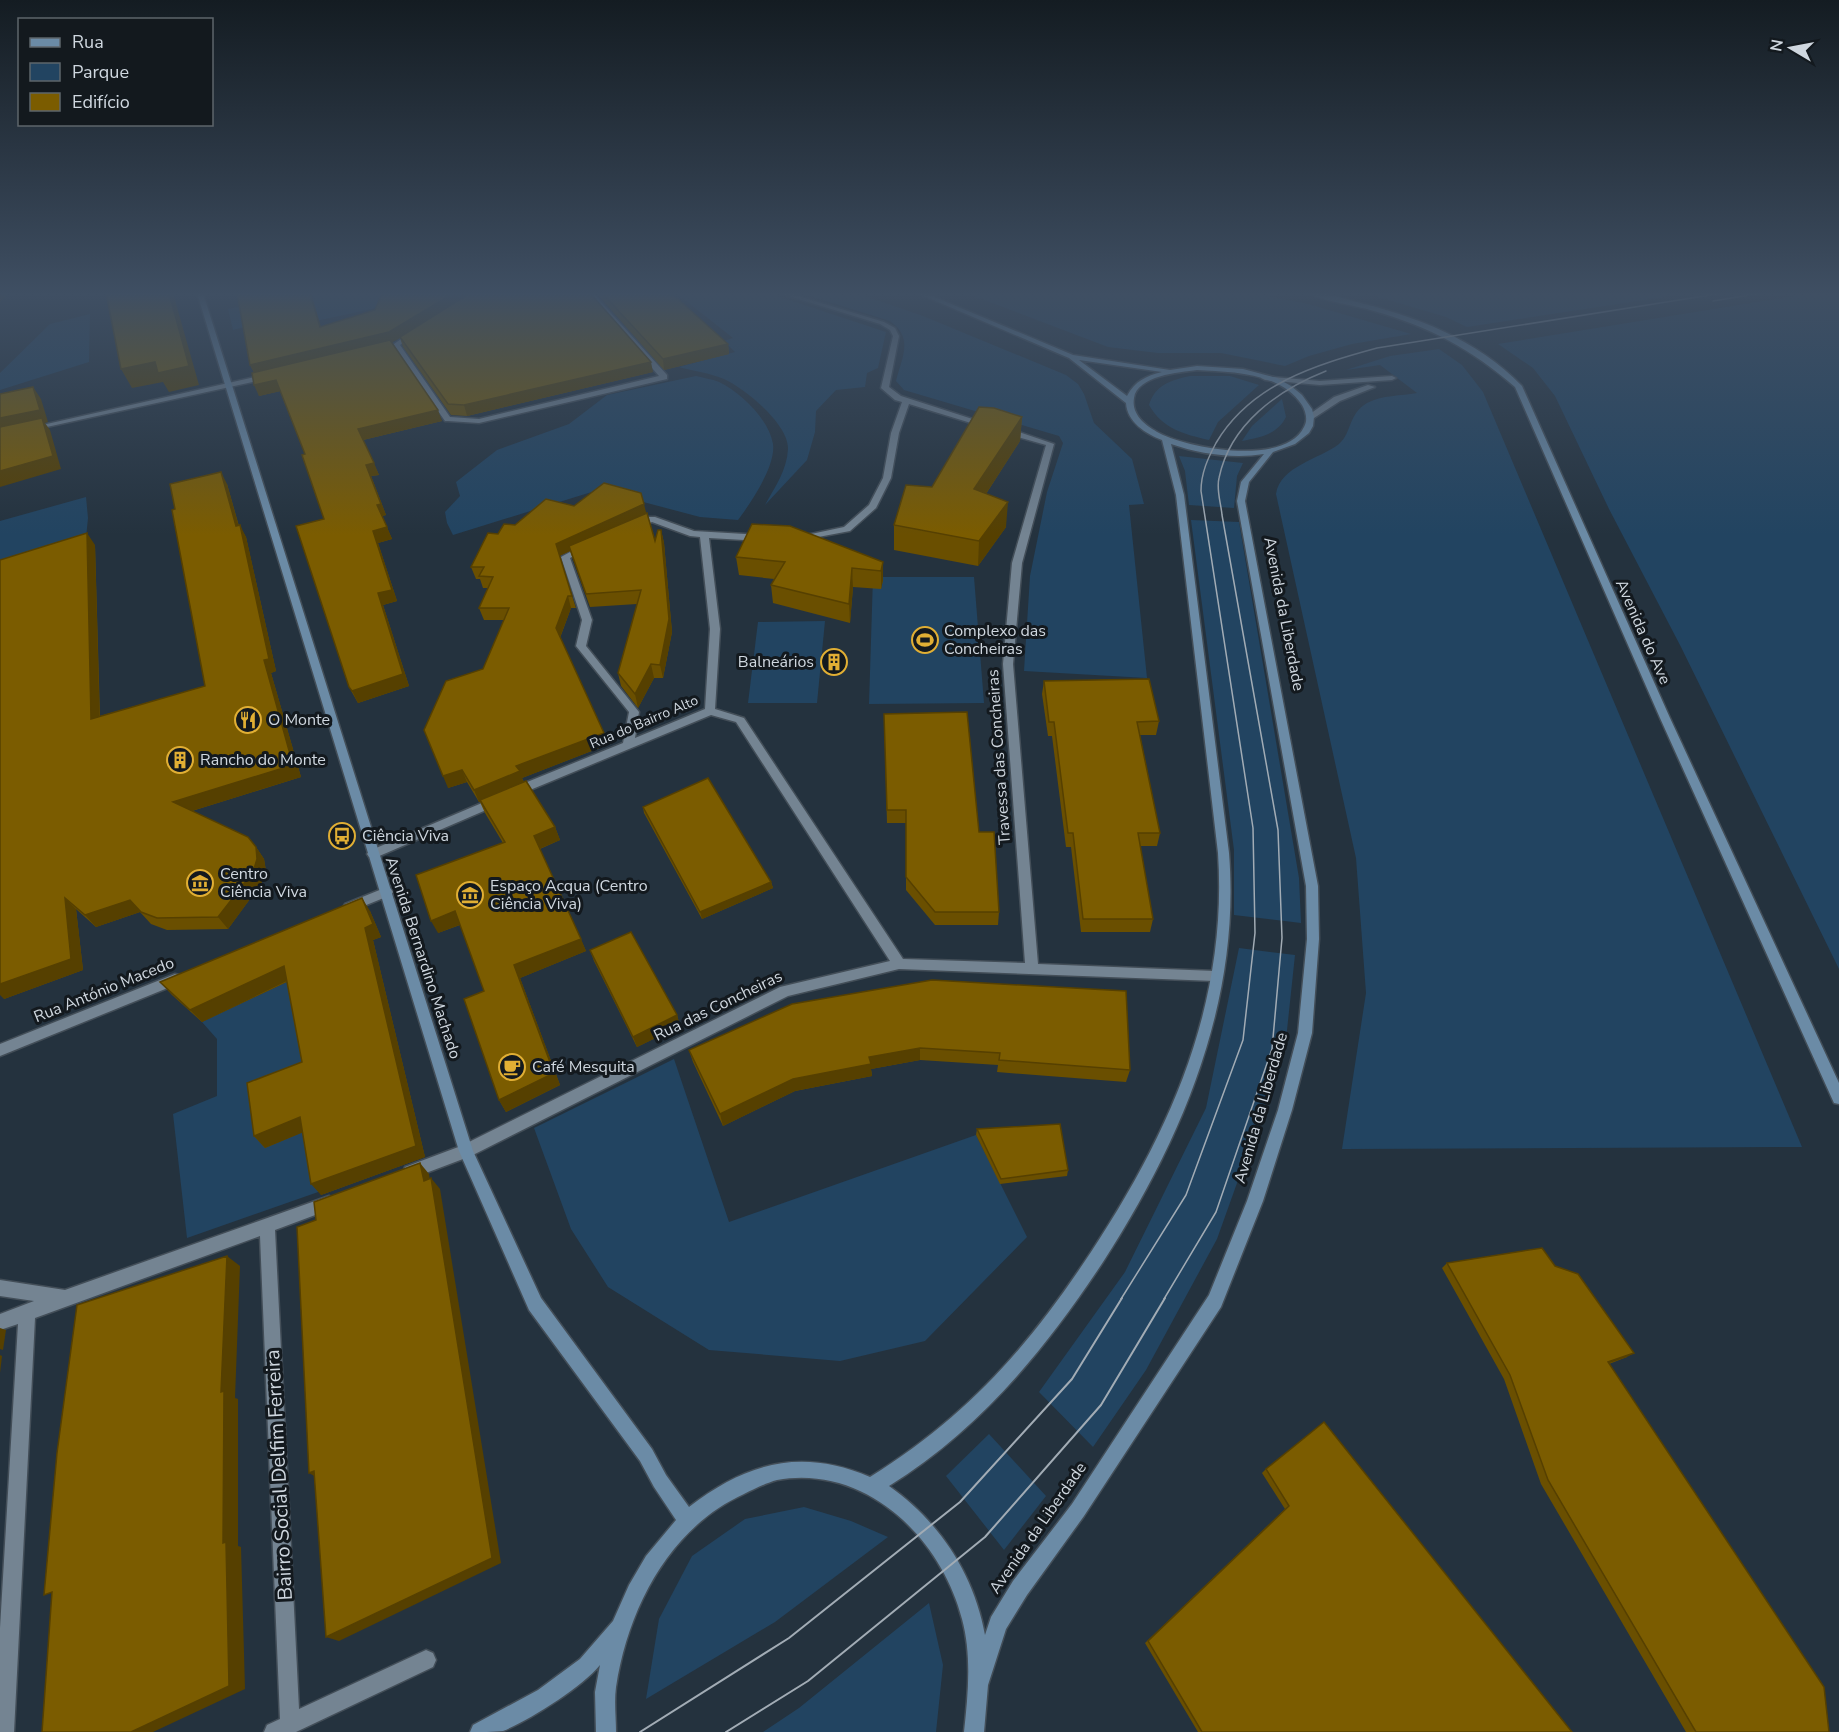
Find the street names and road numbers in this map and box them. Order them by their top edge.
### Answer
street label: Avenida da Liberdade [1258,535,1310,693]
street label: Avenida do Ave [1610,576,1676,688]
street label: Travessa das Concheiras [982,669,1016,845]
street label: Rua do Bairro Alto [587,690,701,753]
street label: Avenida Bernardino Machado [380,854,466,1062]
street label: Rua António Macedo [31,952,177,1028]
street label: Rua das Concheiras [650,965,786,1047]
street label: Avenida da Liberdade [1229,1030,1293,1186]
street label: Bairro Social Delfim Ferreira [259,1349,299,1601]
street label: Avenida da Liberdade [984,1458,1092,1598]

